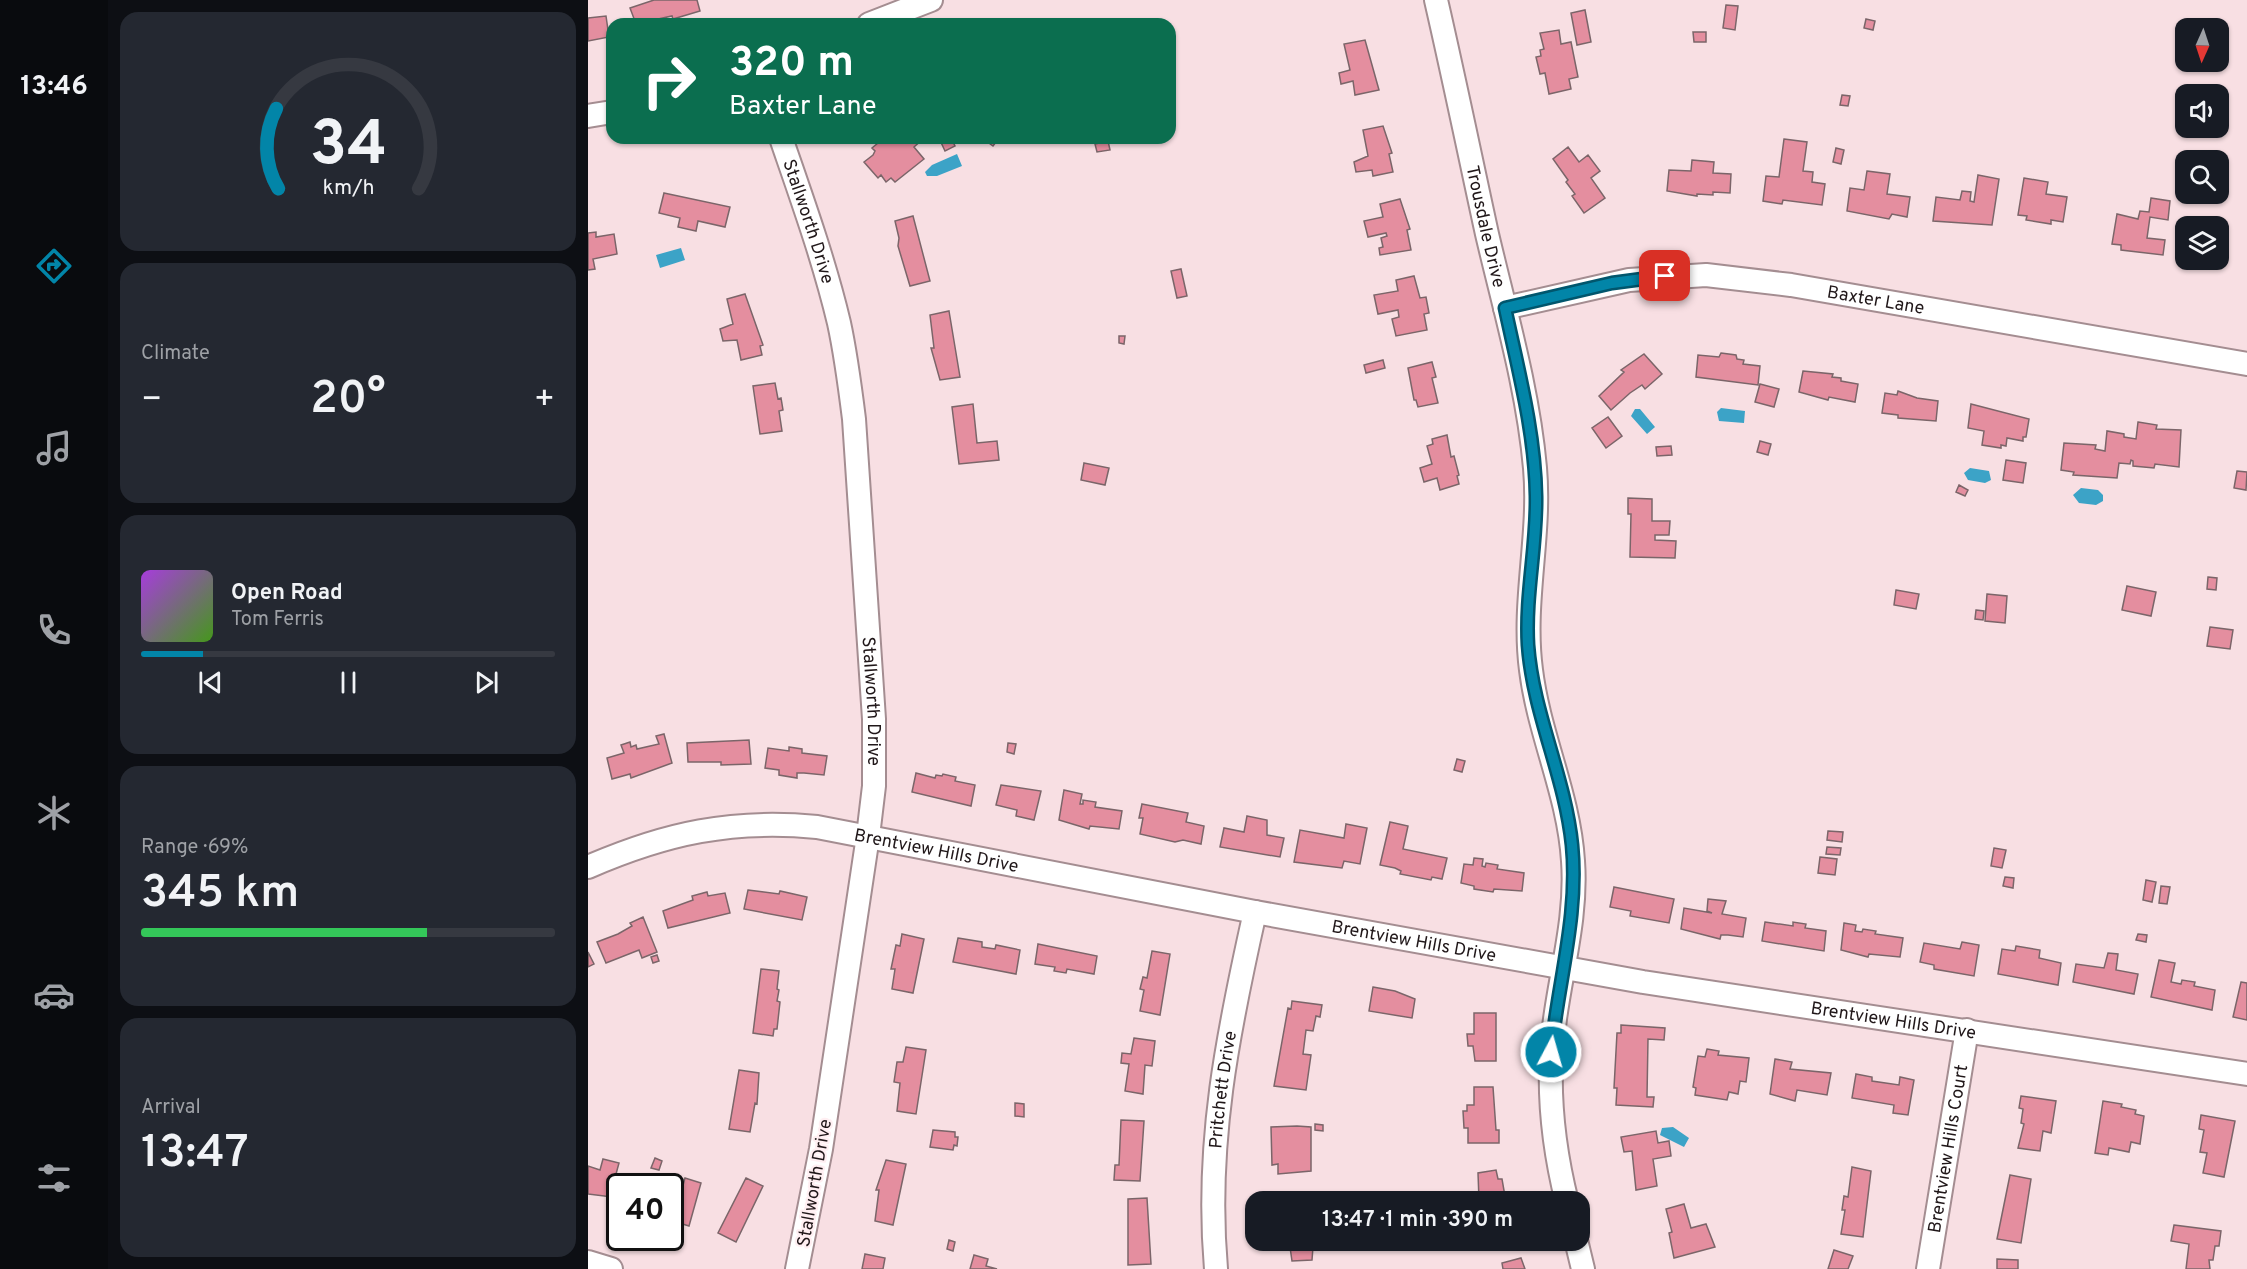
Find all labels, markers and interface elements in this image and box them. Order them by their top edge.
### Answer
north arrow [2175,18,2229,72]
map controls [2175,18,2229,270]
text: 320 m [729,38,854,91]
icon: right [630,42,708,120]
text: 13:46 [20,70,88,104]
button: sound [2175,84,2229,138]
text: Baxter Lane [729,90,877,124]
text: 34 [309,108,387,187]
button: search [2175,150,2229,204]
street label: Stallworth Drive [776,157,838,287]
street label: Trousdale Drive [1460,164,1510,290]
text: km/h [322,175,374,202]
button: layers [2175,216,2229,270]
icon: directions [33,245,75,287]
pin [1639,250,1690,301]
icon: arrive [1648,259,1681,292]
street label: Baxter Lane [1825,281,1926,321]
text: Climate [141,341,210,367]
text: 20° [310,372,386,429]
text: − [141,380,162,422]
text: + [534,380,555,422]
icon: music [33,427,75,469]
text: Open Road [231,580,343,607]
text: Tom Ferris [231,607,324,633]
icon: phone [33,609,75,651]
street label: Stallworth Drive [856,636,884,766]
icon: previous [194,666,227,699]
icon: pause [332,666,365,699]
icon: next [470,666,503,699]
icon: climate [33,792,75,834]
street label: Brentview Hills Drive [852,824,1020,879]
text: Range · 69% [141,835,248,861]
text: 345 km [141,866,299,923]
street label: Brentview Hills Drive [1330,916,1498,968]
icon: car [33,974,75,1016]
street label: Brentview Hills Drive [1809,998,1977,1046]
position arrow [1519,1020,1583,1084]
street label: Pritchett Drive [1205,1029,1243,1149]
street label: Brentview Hills Court [1924,1063,1974,1235]
text: Arrival [141,1095,201,1121]
street label: Stallworth Drive [793,1117,838,1249]
text: 13:47 [141,1126,249,1183]
icon: filters [33,1157,75,1199]
speed limit sign: 40 [606,1173,684,1251]
text: 13:47 · 1 min · 390 m [1322,1207,1513,1234]

